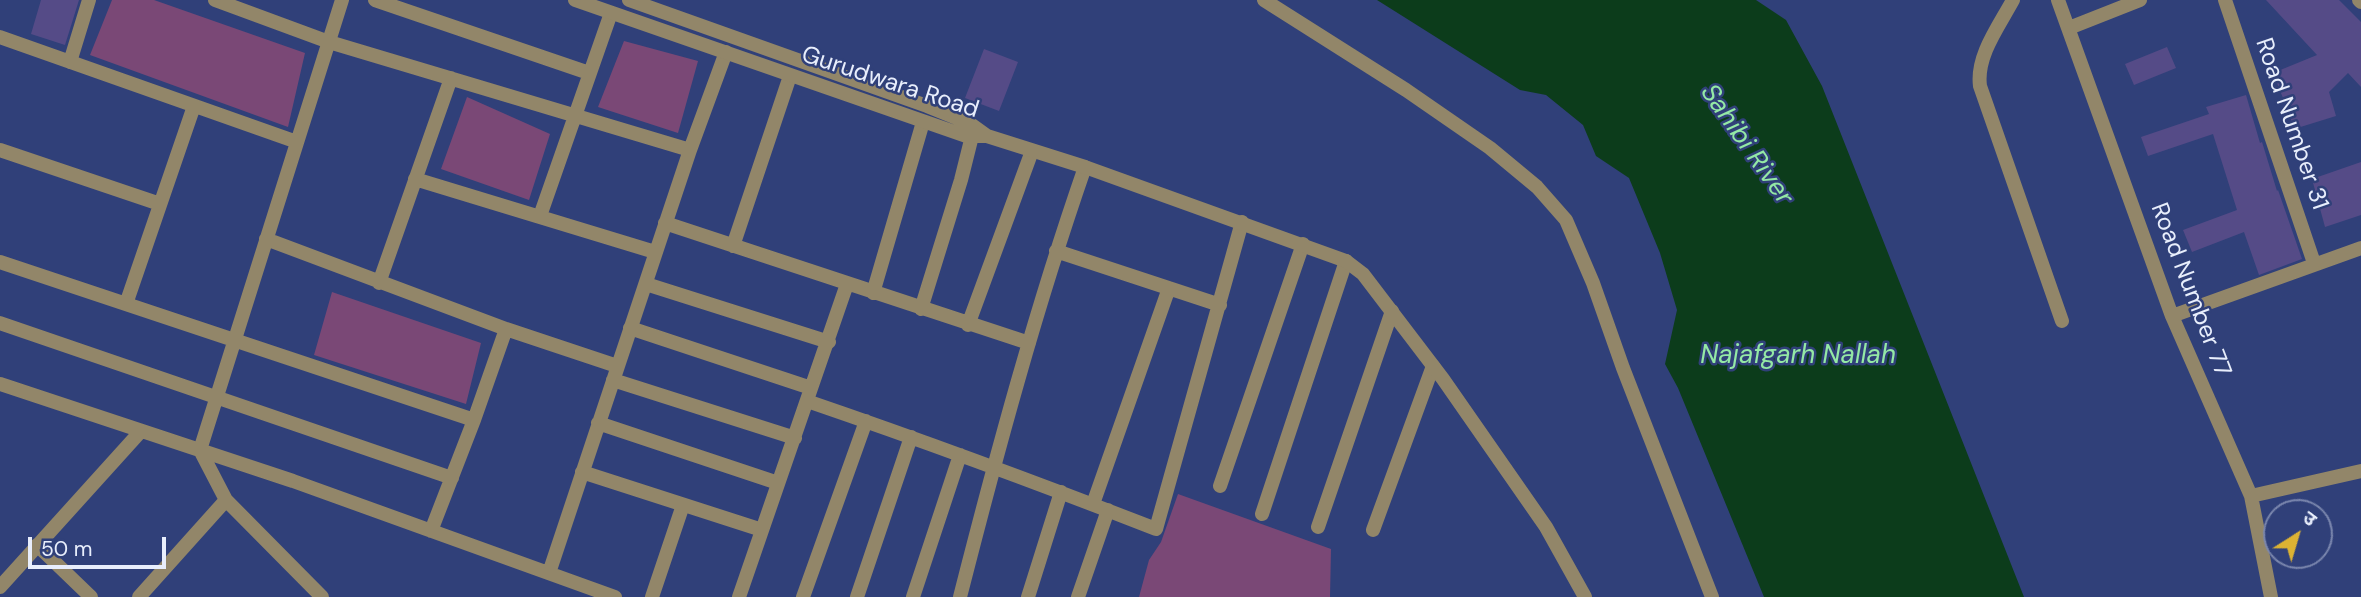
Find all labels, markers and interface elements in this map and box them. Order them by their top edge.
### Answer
street label: Road Number 31 [2248,35,2334,213]
street label: Gurudwara Road [798,41,982,125]
water label: Sahibi River [1693,79,1799,211]
street label: Road Number 77 [2144,199,2236,381]
water label: Najafgarh Nallah [1700,340,1896,372]
north arrow [2263,499,2333,569]
text: उ [2298,505,2322,532]
scale bar [32,524,170,568]
text: 50 m [41,535,92,563]

